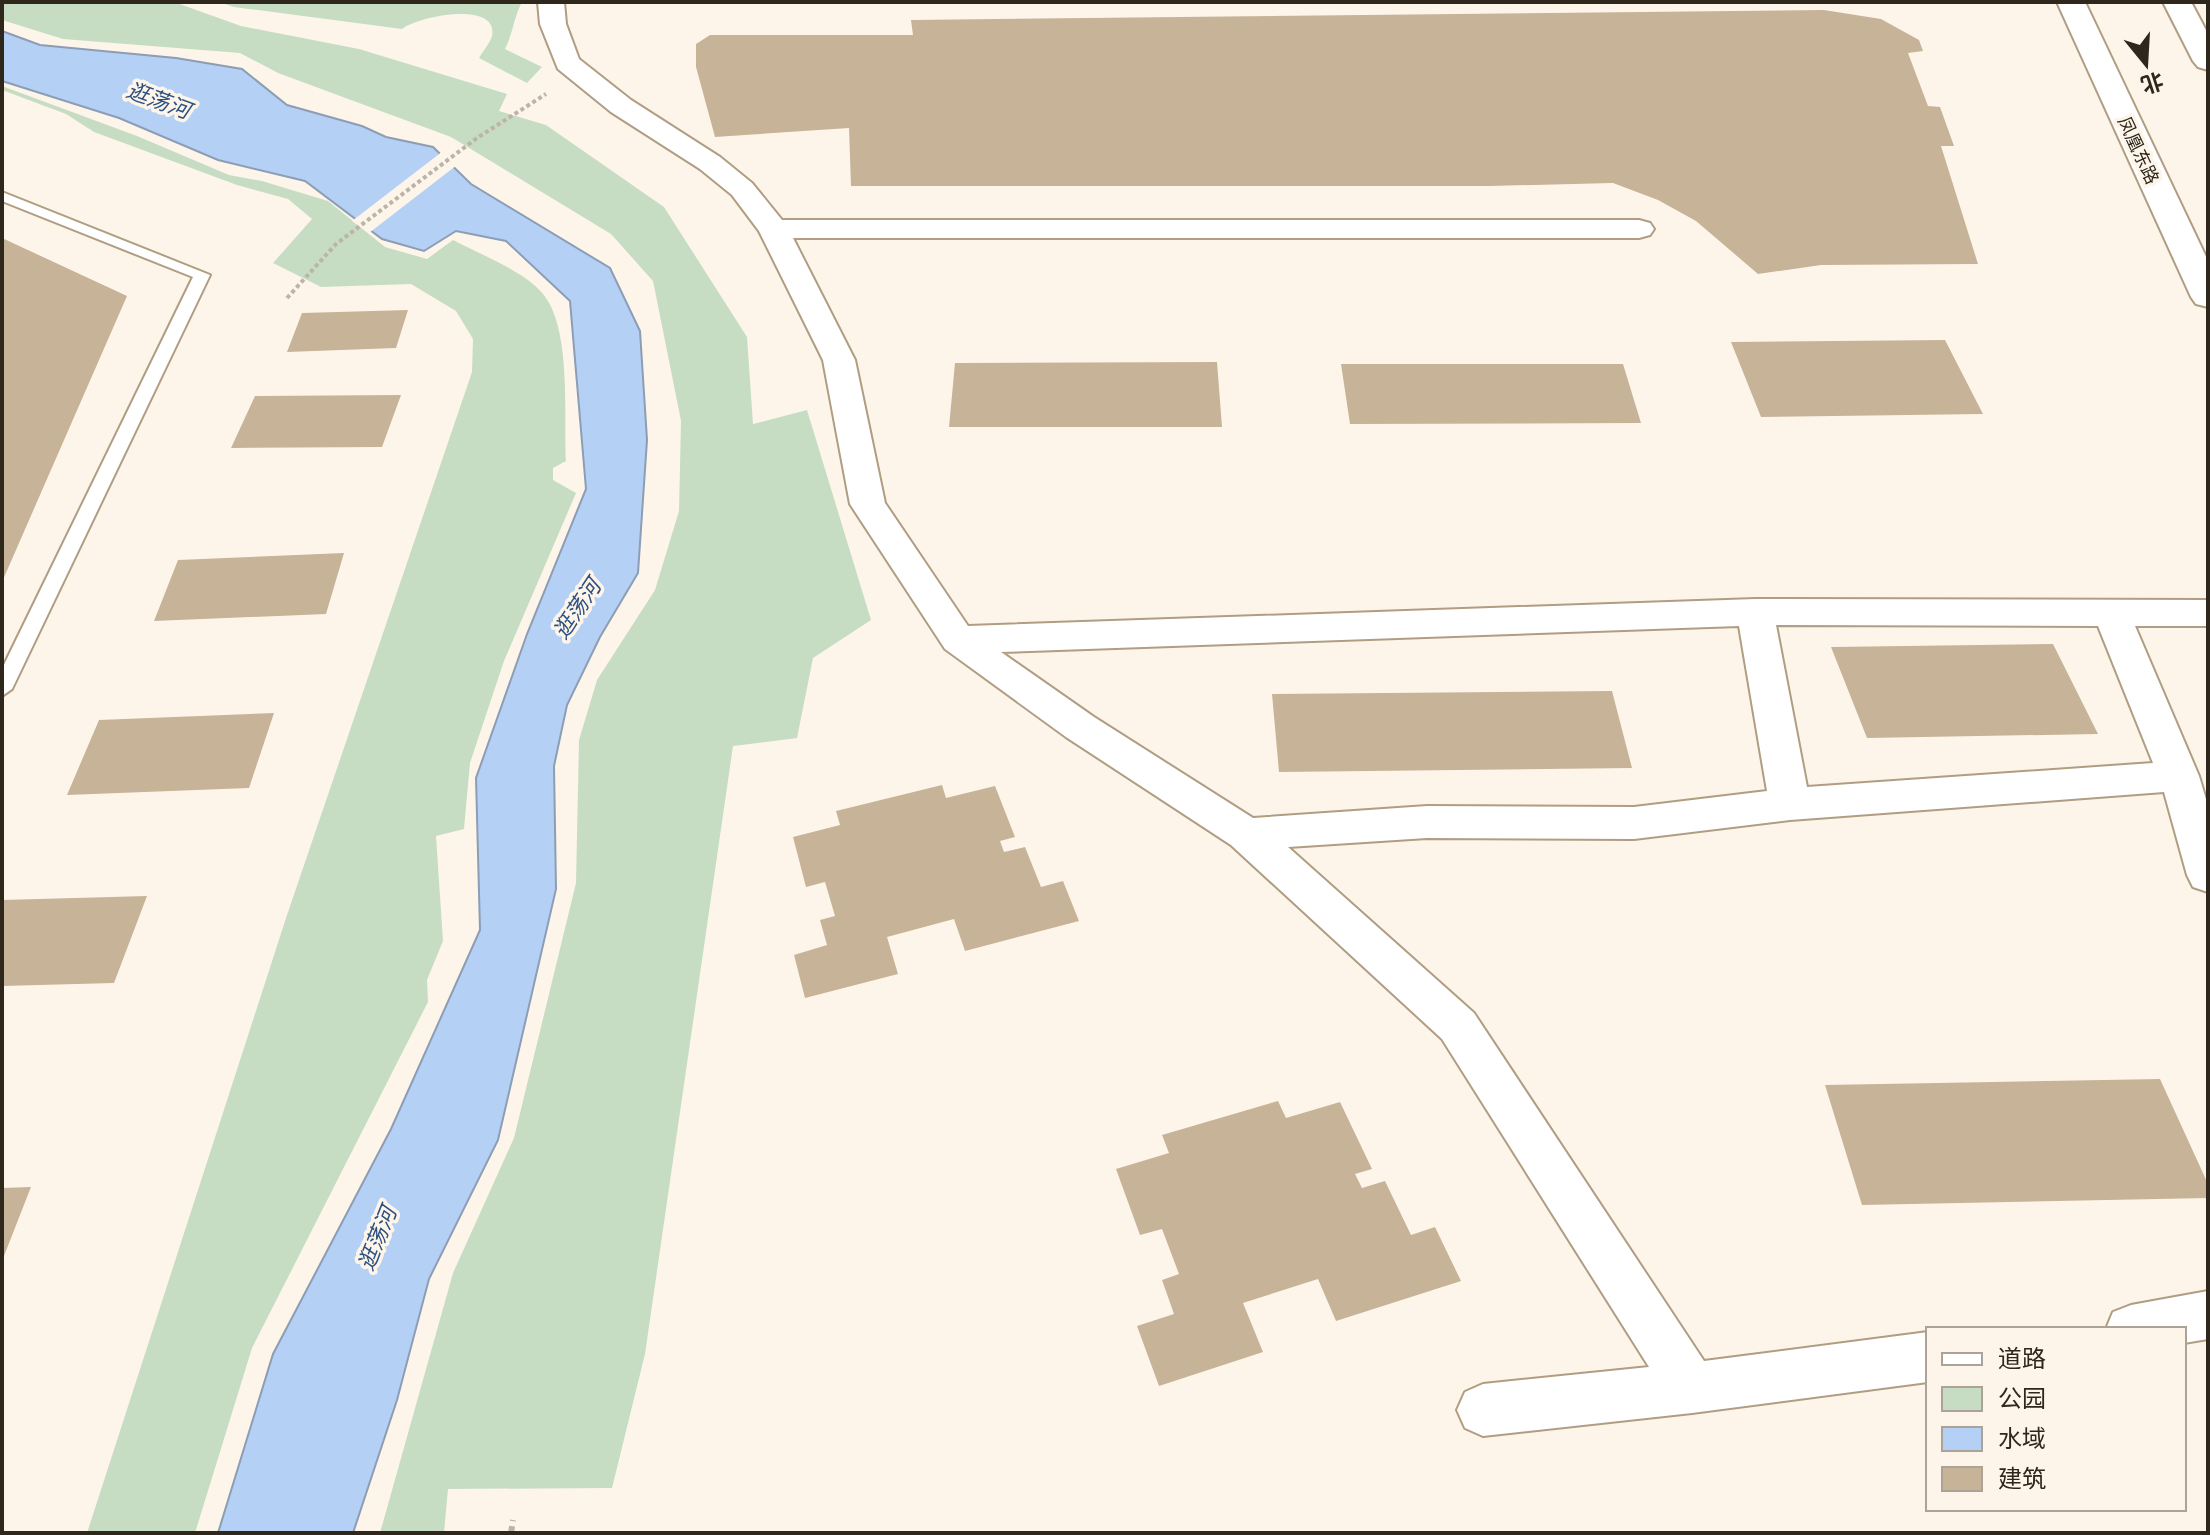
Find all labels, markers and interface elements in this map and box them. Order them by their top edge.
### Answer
north arrow [2106,24,2186,104]
text: 北 [2138,68,2167,100]
water label: 逛荡河 [124,75,198,124]
street label: 凤凰东路 [2114,113,2164,187]
water label: 逛荡河 [547,570,607,643]
water label: 逛荡河 [352,1199,402,1273]
legend [1926,1327,2186,1511]
text: 道路 [1998,1343,2046,1372]
text: 公园 [1998,1383,2046,1412]
text: 水域 [1998,1423,2046,1452]
text: 建筑 [1998,1463,2046,1492]

